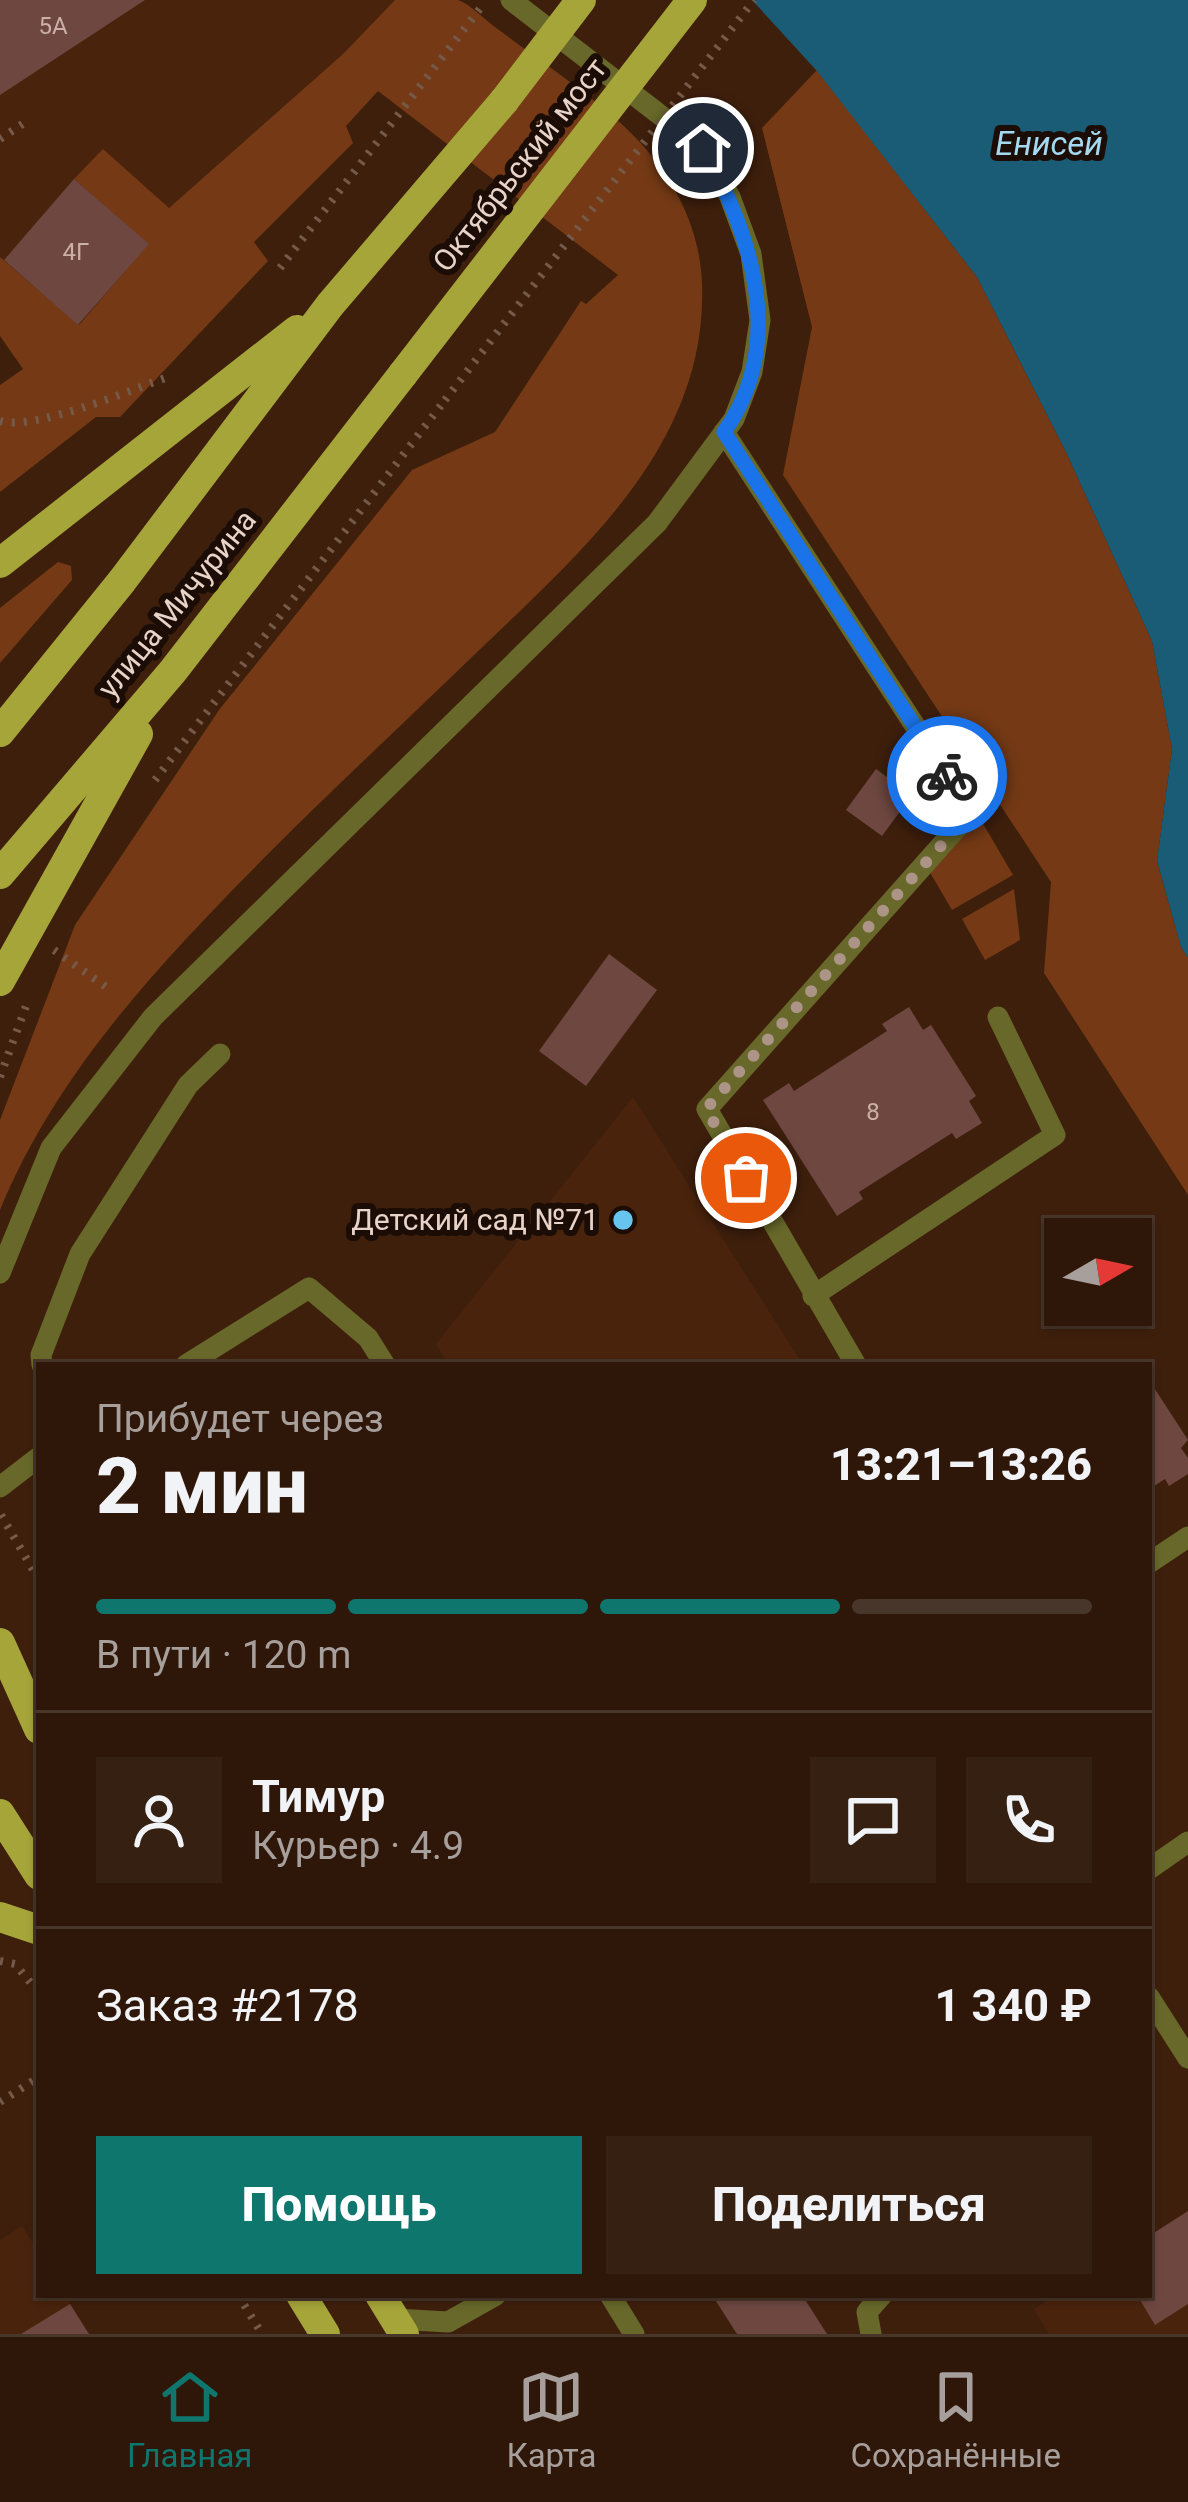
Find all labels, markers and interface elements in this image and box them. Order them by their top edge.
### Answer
house number: 5А [38,12,68,40]
street label: Октябрьский мост [426,51,614,278]
pin [652,97,754,199]
icon: home [670,115,736,181]
water label: Енисей [995,124,1103,163]
house number: 4Г [63,238,89,266]
street label: улица Мичурина [90,503,263,705]
courier [887,716,1007,836]
icon: bike [914,743,980,809]
house number: 8 [866,1098,880,1126]
pin [695,1127,797,1229]
icon: bag [713,1145,779,1211]
place label: Детский сад №71 [351,1202,599,1237]
marker: Детский сад №71 [610,1207,636,1233]
north arrow [1044,1218,1152,1326]
map controls [1044,1218,1152,1326]
text: Прибудет через [96,1396,384,1442]
text: 13:21–13:26 [830,1438,1092,1491]
text: 2 мин [96,1441,308,1532]
text: В пути · 120 m [96,1632,351,1678]
button: person [96,1757,222,1883]
button: chat [810,1757,936,1883]
button: phone [966,1757,1092,1883]
text: Тимур [252,1770,385,1823]
text: Курьер · 4.9 [252,1823,464,1869]
text: Заказ #2178 [96,1979,359,2032]
text: 1 340 ₽ [935,1979,1092,2032]
button: Помощь [96,2136,582,2274]
button: Поделиться [606,2136,1092,2274]
tab: Главная [127,2364,252,2475]
tab: Карта [506,2364,596,2475]
tab: Сохранённые [850,2364,1061,2475]

